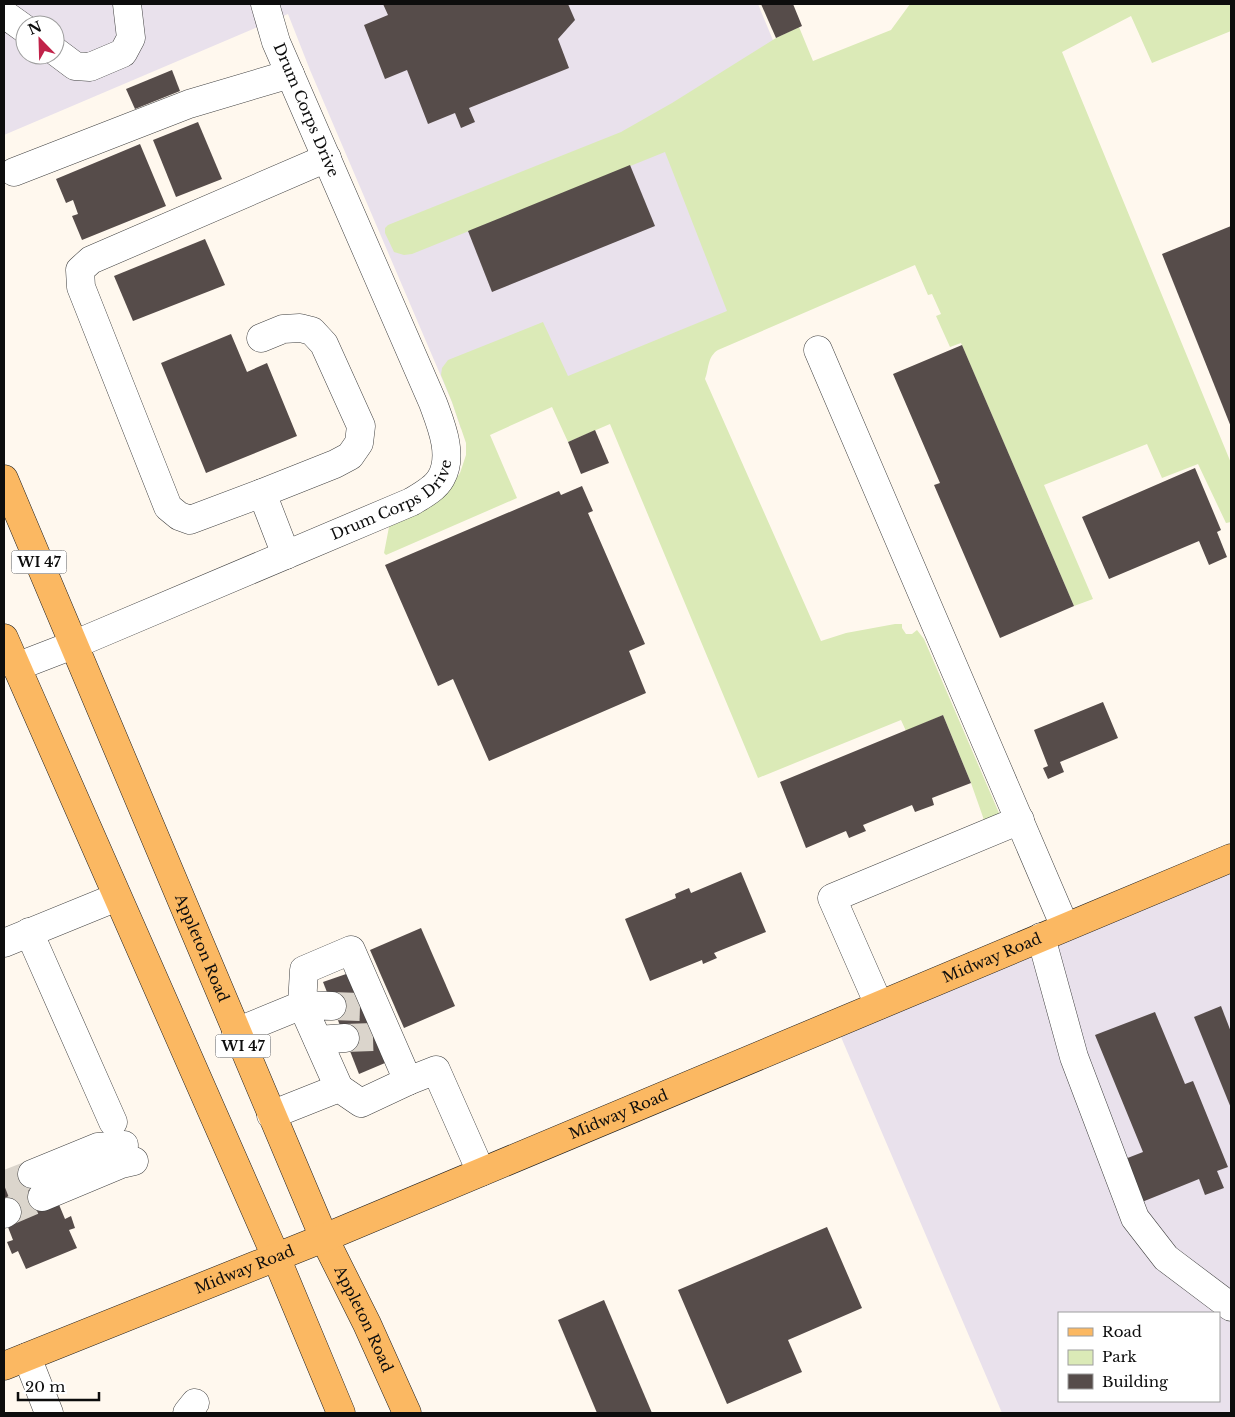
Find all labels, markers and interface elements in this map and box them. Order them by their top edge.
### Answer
north arrow [15,15,65,65]
text: N [25,17,44,39]
street label: Drum Corps Drive [270,40,343,180]
street label: Drum Corps Drive [328,458,455,544]
road number: WI 47 [12,550,66,574]
street label: Appleton Road [171,890,233,1005]
street label: Midway Road [940,928,1044,987]
road number: WI 47 [216,1034,270,1058]
street label: Midway Road [566,1085,671,1143]
street label: Midway Road [192,1241,297,1298]
street label: Appleton Road [330,1262,397,1375]
legend [1058,1312,1220,1402]
text: Road [1102,1322,1142,1341]
text: Park [1102,1347,1138,1366]
scale bar [18,1370,99,1402]
text: Building [1102,1372,1169,1391]
text: 20 m [25,1377,65,1396]

